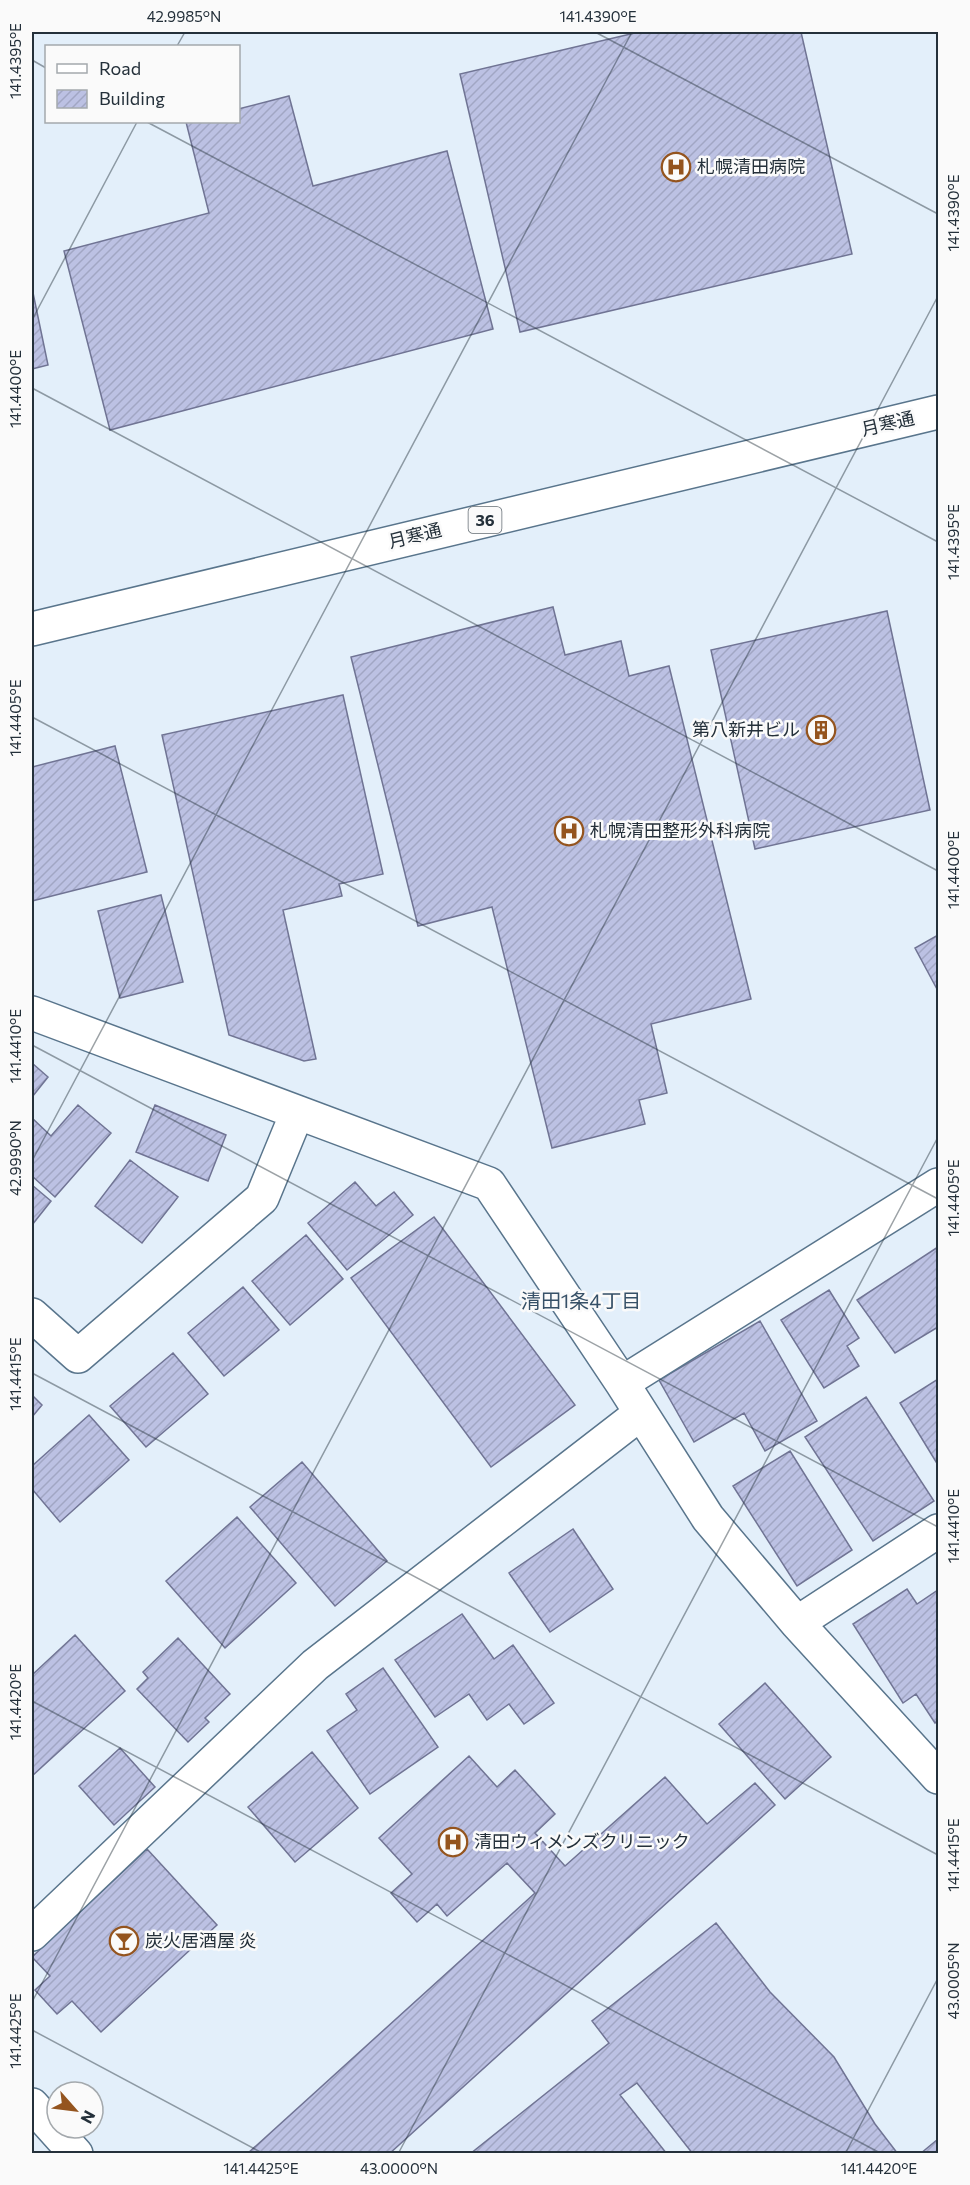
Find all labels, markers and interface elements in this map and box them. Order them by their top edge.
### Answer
text: 42.9985°N [147,7,221,25]
text: 141.4390°E [559,7,637,25]
text: 141.4395°E [6,23,24,99]
legend [45,45,240,123]
text: Road [99,57,141,79]
text: Building [99,87,165,109]
hospital icon: 札幌清田病院 [660,151,692,183]
place label: 札幌清田病院 [697,155,805,177]
text: 141.4390°E [944,174,962,252]
text: 141.4400°E [6,350,24,428]
street label: 月寒通 [859,406,917,440]
text: 141.4395°E [944,504,962,580]
road number: 36 [468,507,502,533]
street label: 月寒通 [386,518,444,552]
text: 141.4405°E [6,679,24,757]
building icon: 第八新井ビル [805,714,837,746]
place label: 第八新井ビル [692,718,800,740]
hospital icon: 札幌清田整形外科病院 [553,815,585,847]
place label: 札幌清田整形外科病院 [590,819,770,841]
text: 141.4400°E [944,831,962,909]
text: 141.4410°E [6,1009,24,1083]
text: 42.9990°N [6,1120,24,1196]
text: 141.4405°E [944,1159,962,1237]
district label: 清田1条4丁目 [521,1288,641,1312]
text: 141.4415°E [6,1337,24,1411]
text: 141.4410°E [944,1489,962,1563]
text: 141.4420°E [6,1664,24,1740]
text: 141.4415°E [944,1818,962,1892]
hospital icon: 清田ウィメンズクリニック [437,1826,469,1858]
place label: 清田ウィメンズクリニック [474,1830,690,1852]
bar icon: 炭火居酒屋 炎 [108,1925,140,1957]
place label: 炭火居酒屋 炎 [145,1929,256,1951]
text: 43.0005°N [944,1943,962,2019]
text: 141.4425°E [6,1993,24,2069]
north arrow [45,2080,105,2140]
text: N [77,2108,100,2127]
text: 141.4425°E [223,2159,299,2177]
text: 43.0000°N [360,2159,438,2177]
text: 141.4420°E [841,2159,917,2177]

